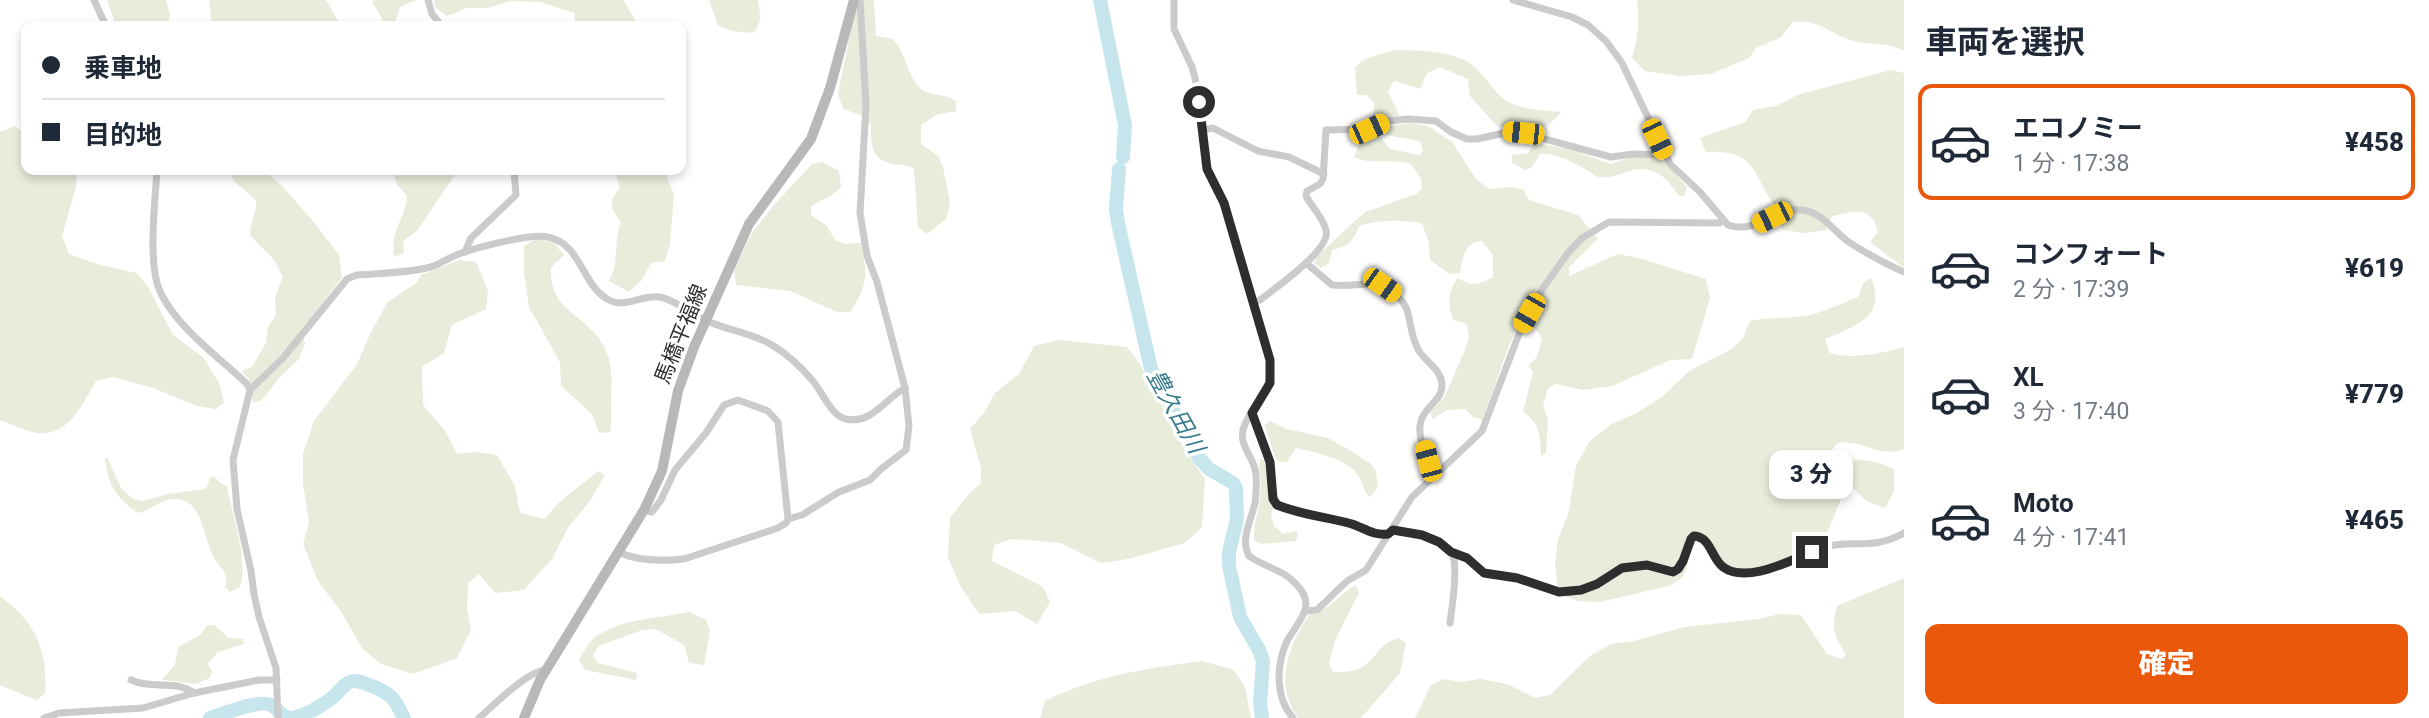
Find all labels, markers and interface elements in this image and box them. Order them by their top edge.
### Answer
text: 車両を選択 [1925,23,2085,61]
text: 乗車地 [84,53,162,83]
route start [1183,86,1215,118]
car [1346,111,1393,147]
icon: car [1929,111,1992,174]
text: エコノミー [2013,113,2143,143]
car [1639,116,1676,162]
text: 目的地 [84,120,162,150]
car [1502,120,1545,146]
text: ¥458 [2345,127,2404,157]
text: 1 分 · 17:38 [2013,150,2129,177]
car [1749,198,1796,236]
icon: car [1929,237,1992,300]
text: コンフォート [2013,239,2168,269]
text: ¥619 [2345,253,2404,283]
car [1359,264,1406,306]
text: 2 分 · 17:39 [2013,276,2129,303]
street label: 馬橋平福線 [650,281,712,387]
car [1510,290,1549,336]
text: XL [2013,362,2044,392]
icon: car [1929,363,1992,426]
water label: 豊久田川 [1141,364,1211,461]
text: ¥779 [2345,379,2404,409]
text: 3 分 · 17:40 [2013,398,2129,425]
car [1413,438,1444,484]
callout: 3 分 [1770,450,1854,500]
text: 3 分 [1790,461,1832,488]
text: Moto [2013,488,2074,518]
icon: car [1929,489,1992,552]
text: ¥465 [2345,505,2404,535]
text: 4 分 · 17:41 [2013,524,2129,551]
route end [1796,536,1828,568]
button: 確定 [1925,624,2408,704]

